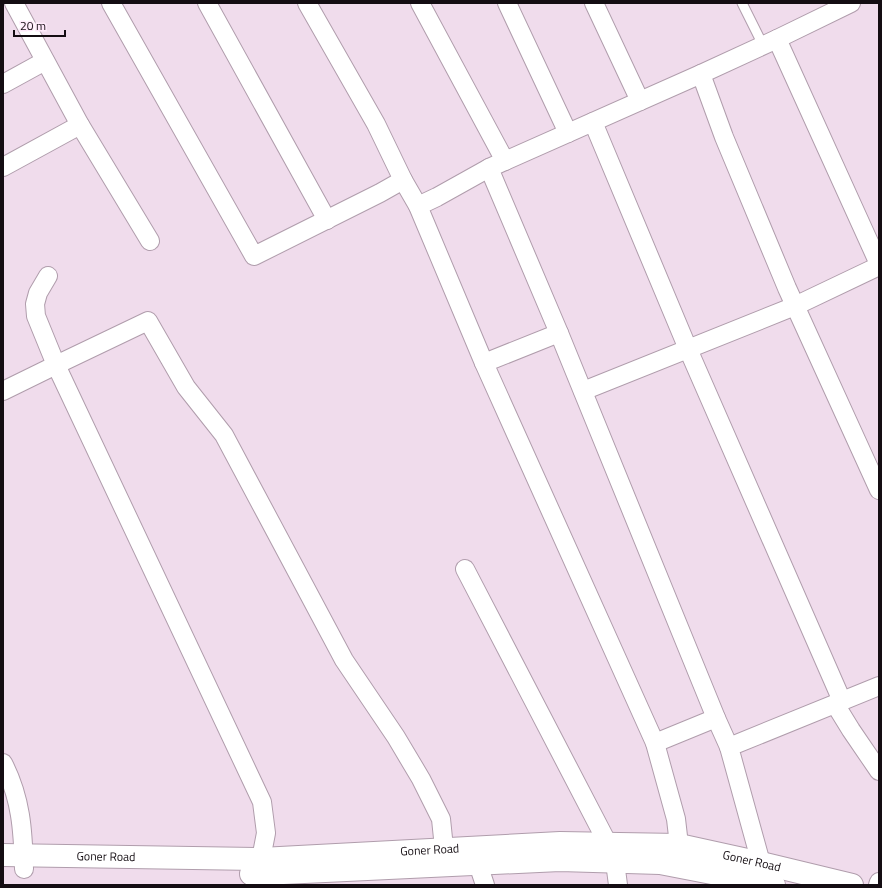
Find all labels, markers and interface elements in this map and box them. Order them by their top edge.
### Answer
scale bar [14,12,65,38]
text: 20 m [20,16,46,35]
street label: Goner Road [400,838,460,861]
street label: Goner Road [721,845,783,876]
street label: Goner Road [76,846,136,866]

